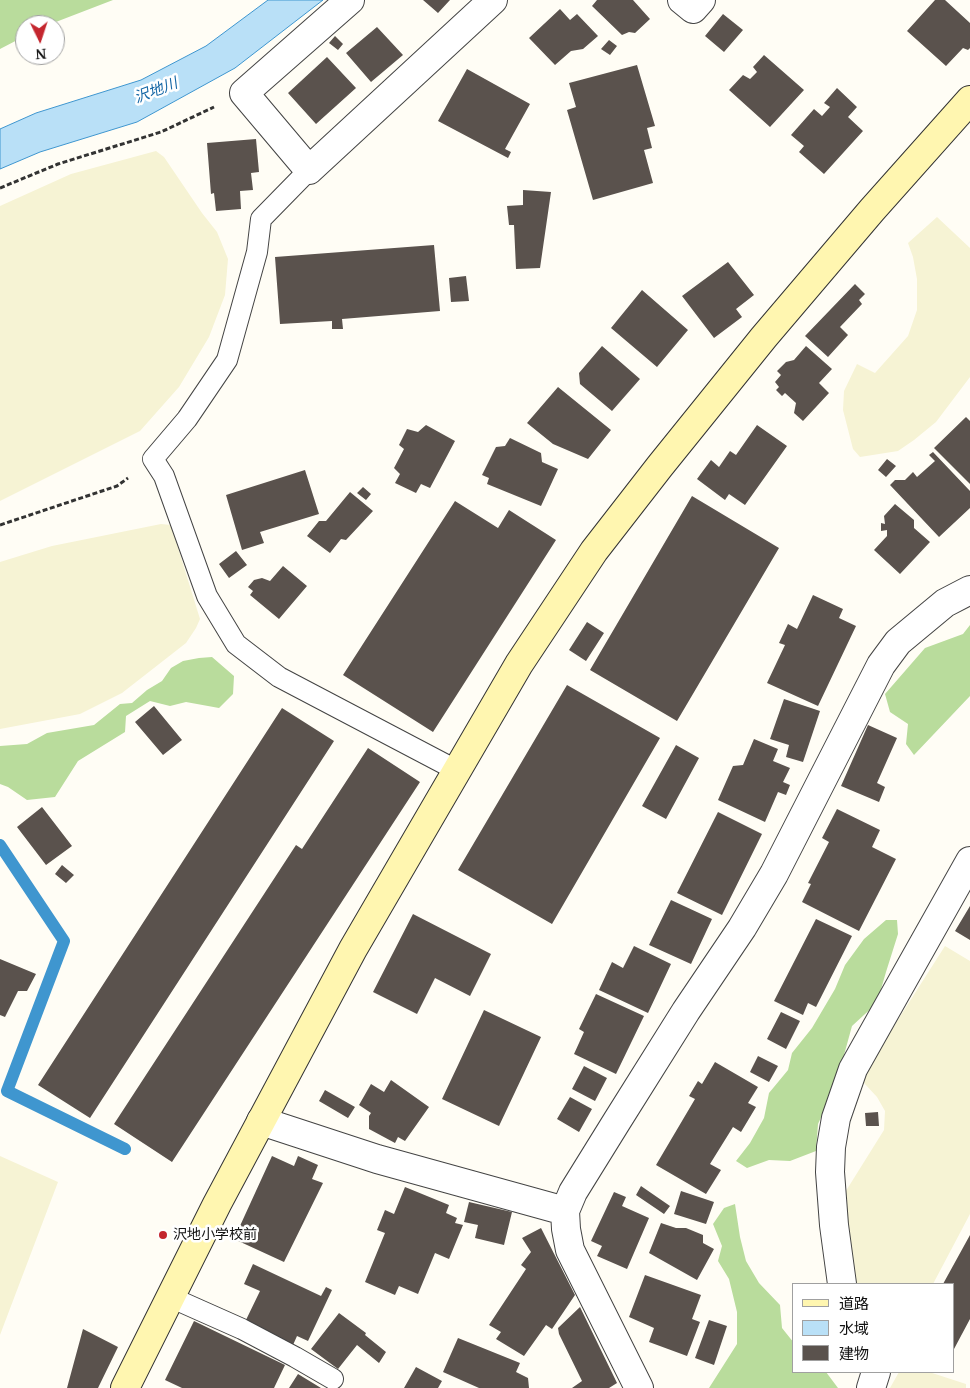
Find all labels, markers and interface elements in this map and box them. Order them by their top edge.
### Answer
north arrow [15,15,65,65]
text: N [35,45,47,64]
water label: 沢地川 [132,75,180,107]
place label: 沢地小学校前 [173,1227,257,1243]
marker: 沢地小学校前 [157,1229,169,1241]
legend [792,1283,955,1373]
text: 道路 [839,1293,869,1313]
text: 水域 [839,1318,869,1338]
text: 建物 [839,1343,869,1363]

